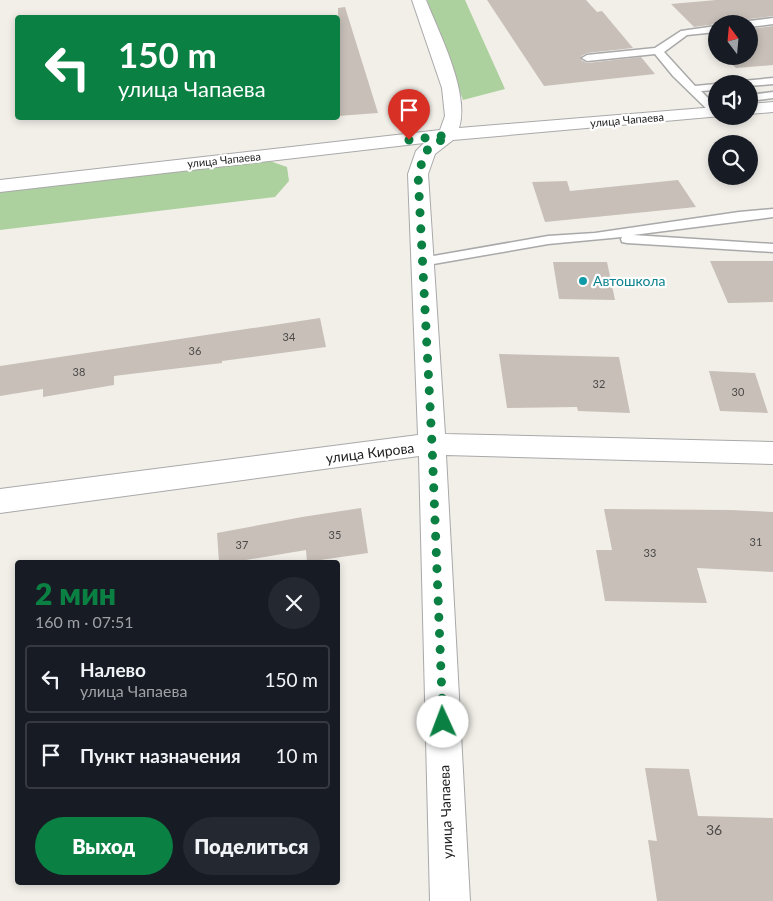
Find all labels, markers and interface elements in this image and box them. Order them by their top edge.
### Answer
north arrow [708,15,758,65]
map controls [708,15,758,185]
text: 150 m [118,33,217,75]
icon: left [35,35,100,100]
text: улица Чапаева [118,75,266,102]
button: sound [708,75,758,125]
pin [388,89,430,140]
icon: arrive [395,96,423,124]
street label: улица Чапаева [590,110,664,129]
button: search [708,135,758,185]
street label: улица Чапаева [187,149,261,170]
place label: Автошкола [593,272,665,289]
marker: Автошкола [577,275,589,287]
house number: 34 [283,330,296,343]
house number: 36 [189,344,201,357]
house number: 38 [73,365,85,378]
house number: 32 [593,377,605,390]
house number: 30 [732,385,745,398]
street label: улица Кирова [325,439,415,466]
house number: 35 [329,528,341,541]
house number: 31 [750,535,762,548]
house number: 37 [236,538,248,551]
house number: 33 [644,546,656,559]
text: 2 мин [35,575,116,611]
button: close [268,577,320,629]
text: 160 m · 07:51 [35,612,134,631]
text: Налево [80,658,146,681]
icon: left [37,665,65,693]
text: 150 m [264,668,318,691]
text: улица Чапаева [80,681,187,700]
position arrow [416,695,468,747]
icon: arrive [37,741,65,769]
text: Пункт назначения [80,744,241,767]
text: 10 m [275,744,318,767]
street label: улица Чапаева [435,765,456,859]
button: Выход [35,817,173,875]
button: Поделиться [183,817,320,875]
house number: 36 [706,821,722,838]

